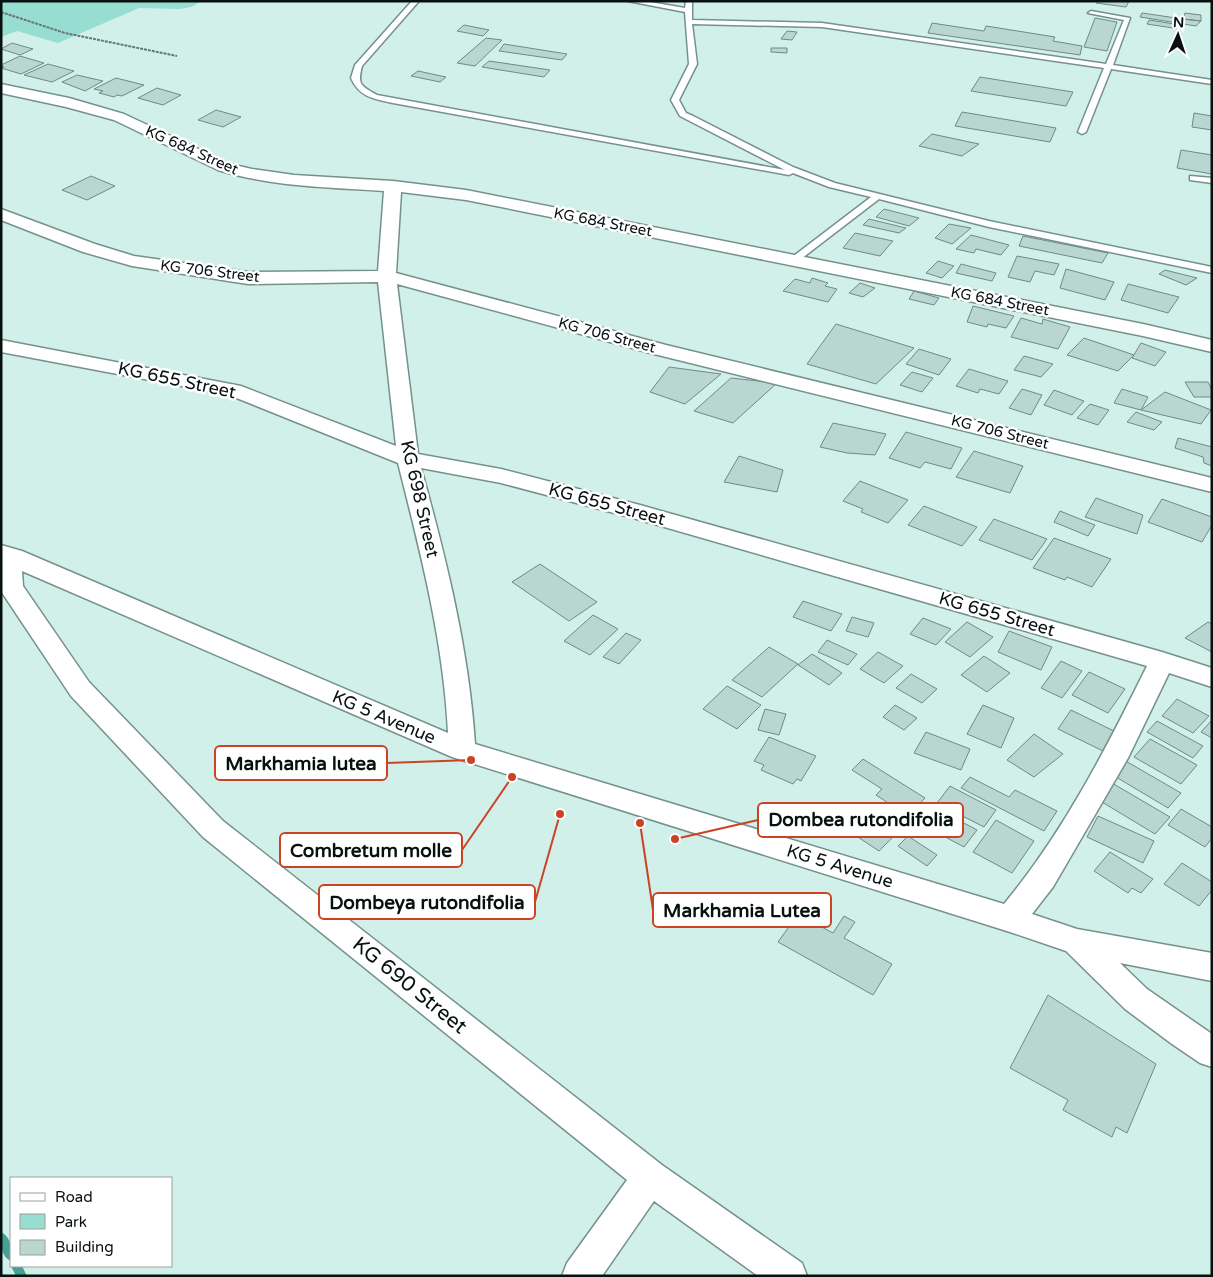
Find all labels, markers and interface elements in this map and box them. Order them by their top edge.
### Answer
north arrow [1153,10,1203,60]
text: N [1173,14,1185,31]
street label: KG 684 Street [143,121,242,179]
street label: KG 684 Street [552,204,654,240]
street label: KG 706 Street [159,256,261,286]
street label: KG 684 Street [949,283,1051,319]
street label: KG 706 Street [556,313,658,357]
street label: KG 655 Street [116,357,238,403]
street label: KG 706 Street [949,411,1051,453]
street label: KG 698 Street [396,438,444,560]
street label: KG 655 Street [546,478,668,530]
street label: KG 655 Street [936,587,1058,641]
street label: KG 5 Avenue [329,685,439,749]
callout: Markhamia lutea [215,746,387,780]
text: Markhamia lutea [225,753,377,775]
callout: Dombea rutondifolia [758,803,963,837]
text: Dombea rutondifolia [768,809,954,831]
callout: Combretum molle [280,833,462,867]
street label: KG 5 Avenue [784,839,896,893]
text: Combretum molle [290,840,452,862]
callout: Dombeya rutondifolia [319,885,535,919]
text: Dombeya rutondifolia [329,892,525,915]
callout: Markhamia Lutea [653,893,831,927]
text: Markhamia Lutea [663,900,821,922]
street label: KG 690 Street [347,932,472,1039]
legend [10,1177,172,1267]
text: Road [55,1188,93,1206]
text: Park [55,1213,87,1231]
text: Building [55,1238,114,1256]

